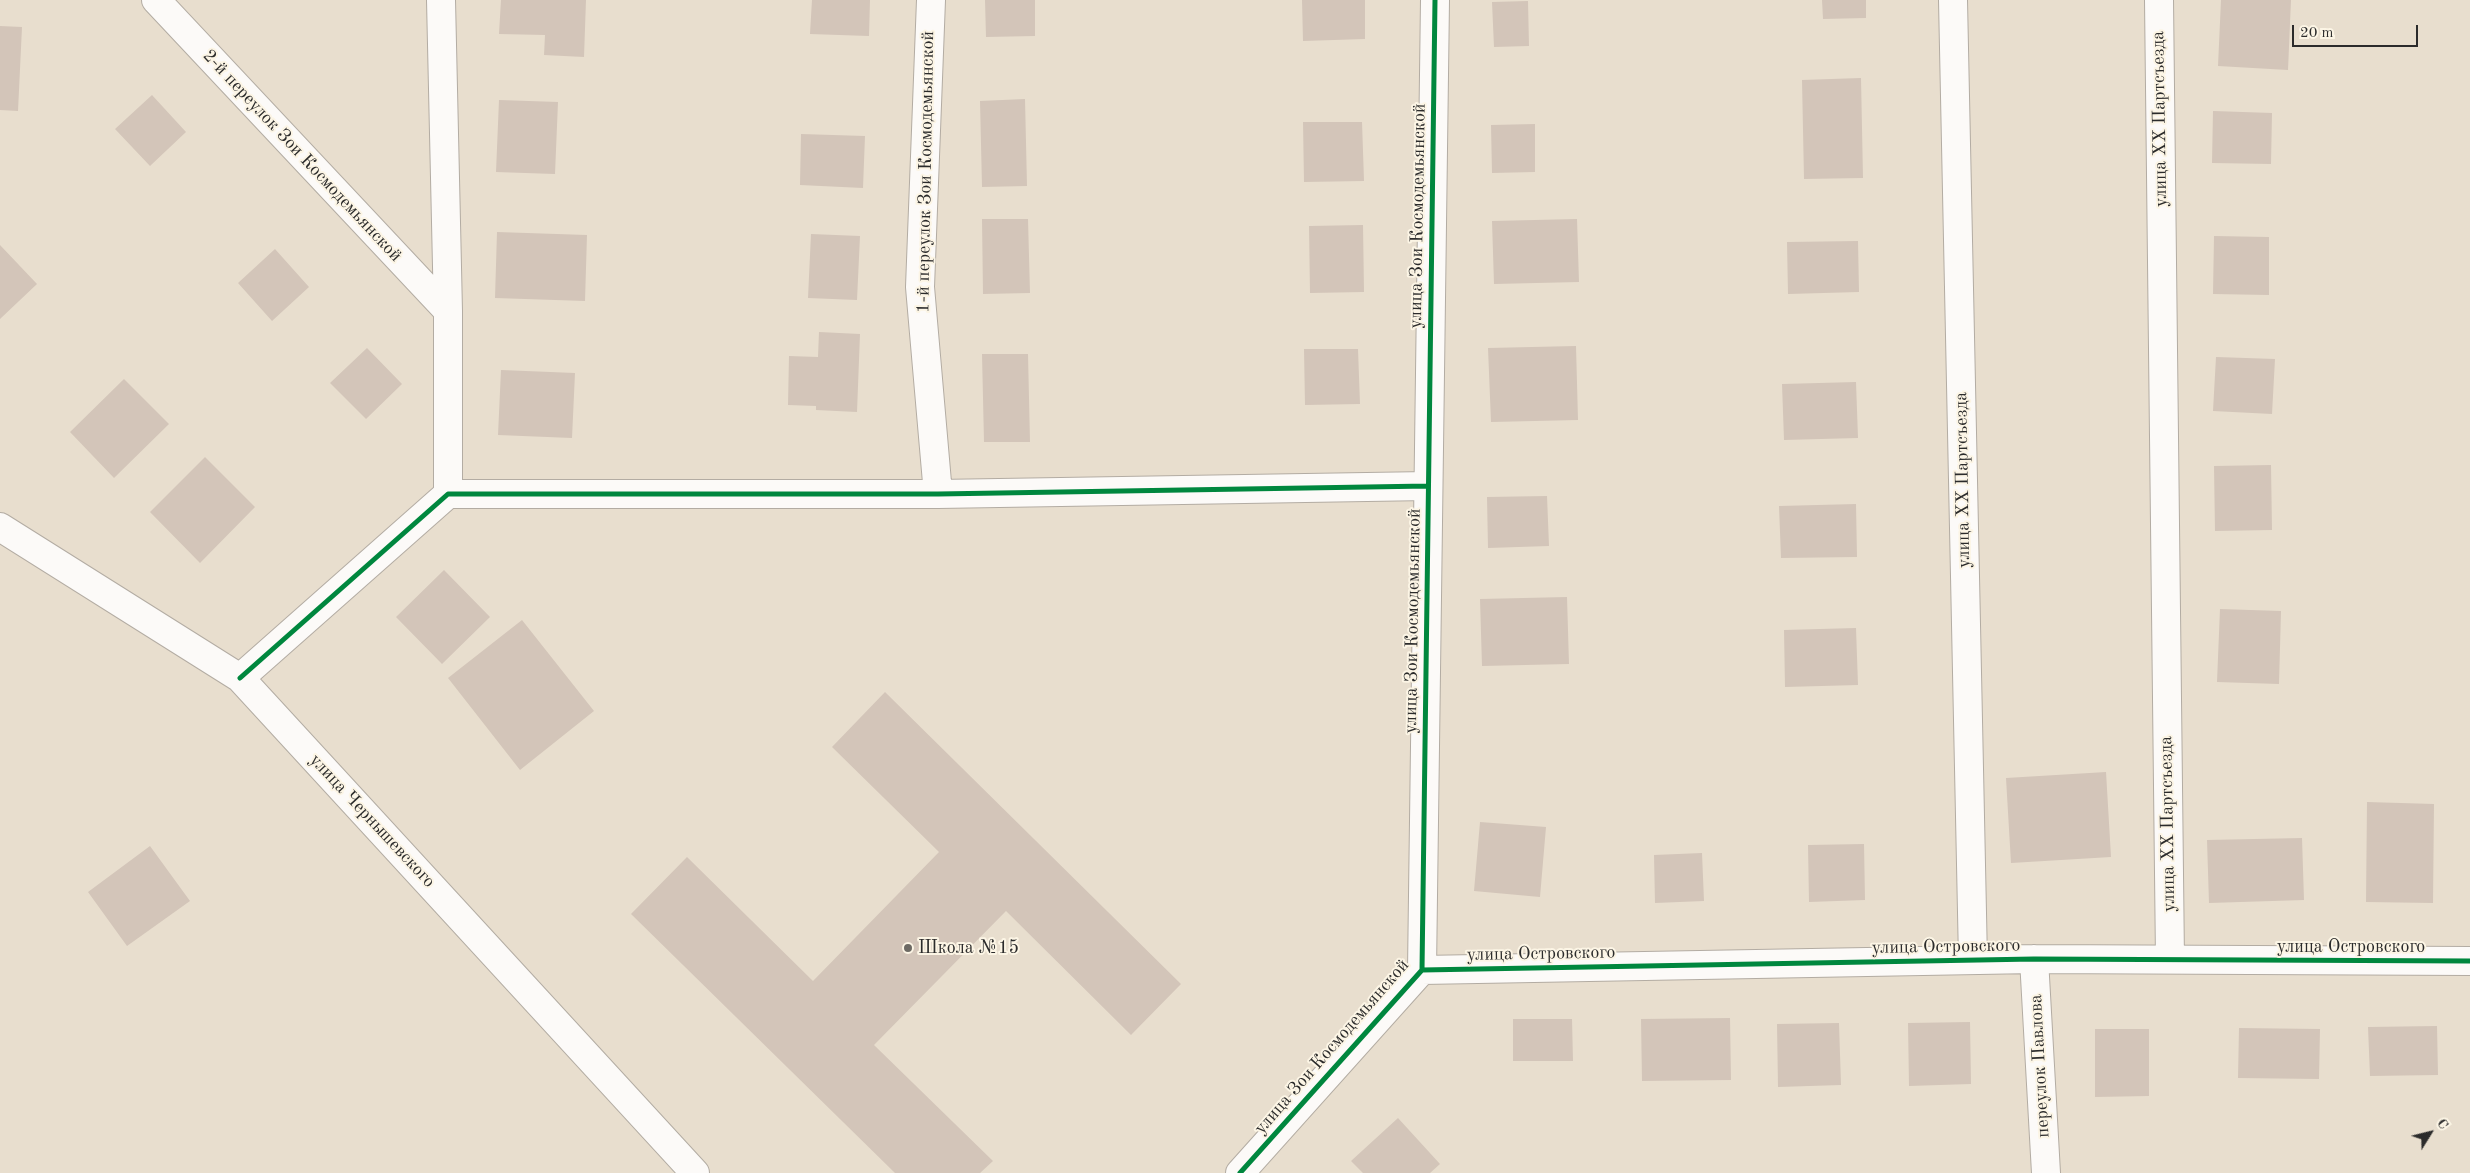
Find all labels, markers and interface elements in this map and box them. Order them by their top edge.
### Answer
scale bar [2295,15,2421,47]
text: 20 m [2300,26,2334,41]
street label: 1-й переулок Зои Космодемьянской [913,31,939,313]
street label: улица ХХ Партсъезда [2148,31,2172,207]
street label: 2-й переулок Зои Космодемьянской [198,45,406,267]
street label: улица Зои Космодемьянской [1405,103,1431,329]
street label: улица ХХ Партсъезда [1951,392,1975,568]
street label: улица Зои Космодемьянской [1400,508,1426,734]
street label: улица ХХ Партсъезда [2156,736,2180,912]
street label: улица Чернышевского [304,750,440,892]
street label: улица Островского [1872,935,2020,959]
street label: улица Островского [2277,936,2425,958]
place label: Школа №15 [918,937,1019,959]
marker: Школа №15 [902,942,914,954]
street label: улица Островского [1467,942,1615,966]
street label: улица Зои Космодемьянской [1250,955,1414,1139]
street label: переулок Павлова [2025,994,2055,1138]
north arrow [2405,1108,2455,1158]
text: С [2434,1116,2451,1132]

